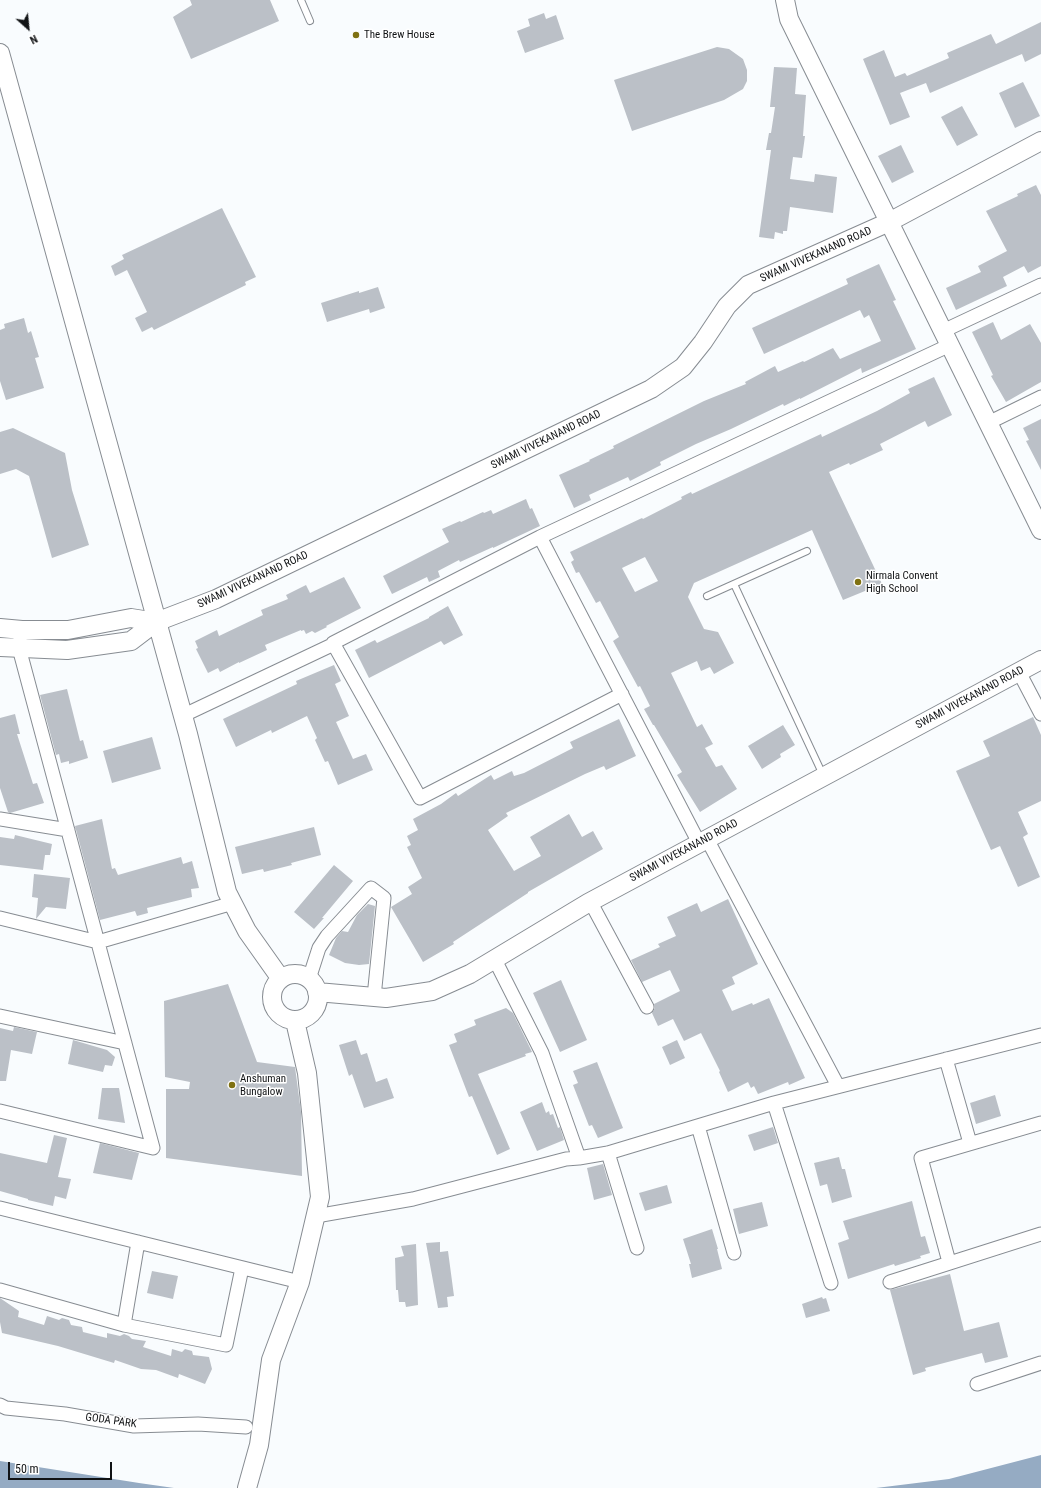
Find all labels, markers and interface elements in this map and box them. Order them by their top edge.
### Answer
north arrow [8,8,48,48]
place label: The Brew House [364,28,435,42]
marker: The Brew House [351,30,361,40]
text: N [28,32,40,46]
street label: SWAMI VIVEKANAND ROAD [758,224,874,286]
street label: SWAMI VIVEKANAND ROAD [489,408,603,472]
street label: SWAMI VIVEKANAND ROAD [196,549,310,611]
place label: Nirmala Convent High School [866,569,938,595]
marker: Nirmala Convent High School [853,577,863,587]
street label: SWAMI VIVEKANAND ROAD [914,664,1026,732]
street label: SWAMI VIVEKANAND ROAD [628,817,740,885]
place label: Anshuman Bungalow [240,1072,286,1098]
marker: Anshuman Bungalow [227,1080,237,1090]
street label: GODA PARK [84,1411,138,1431]
scale bar [10,1454,114,1480]
text: 50 m [15,1462,39,1476]

